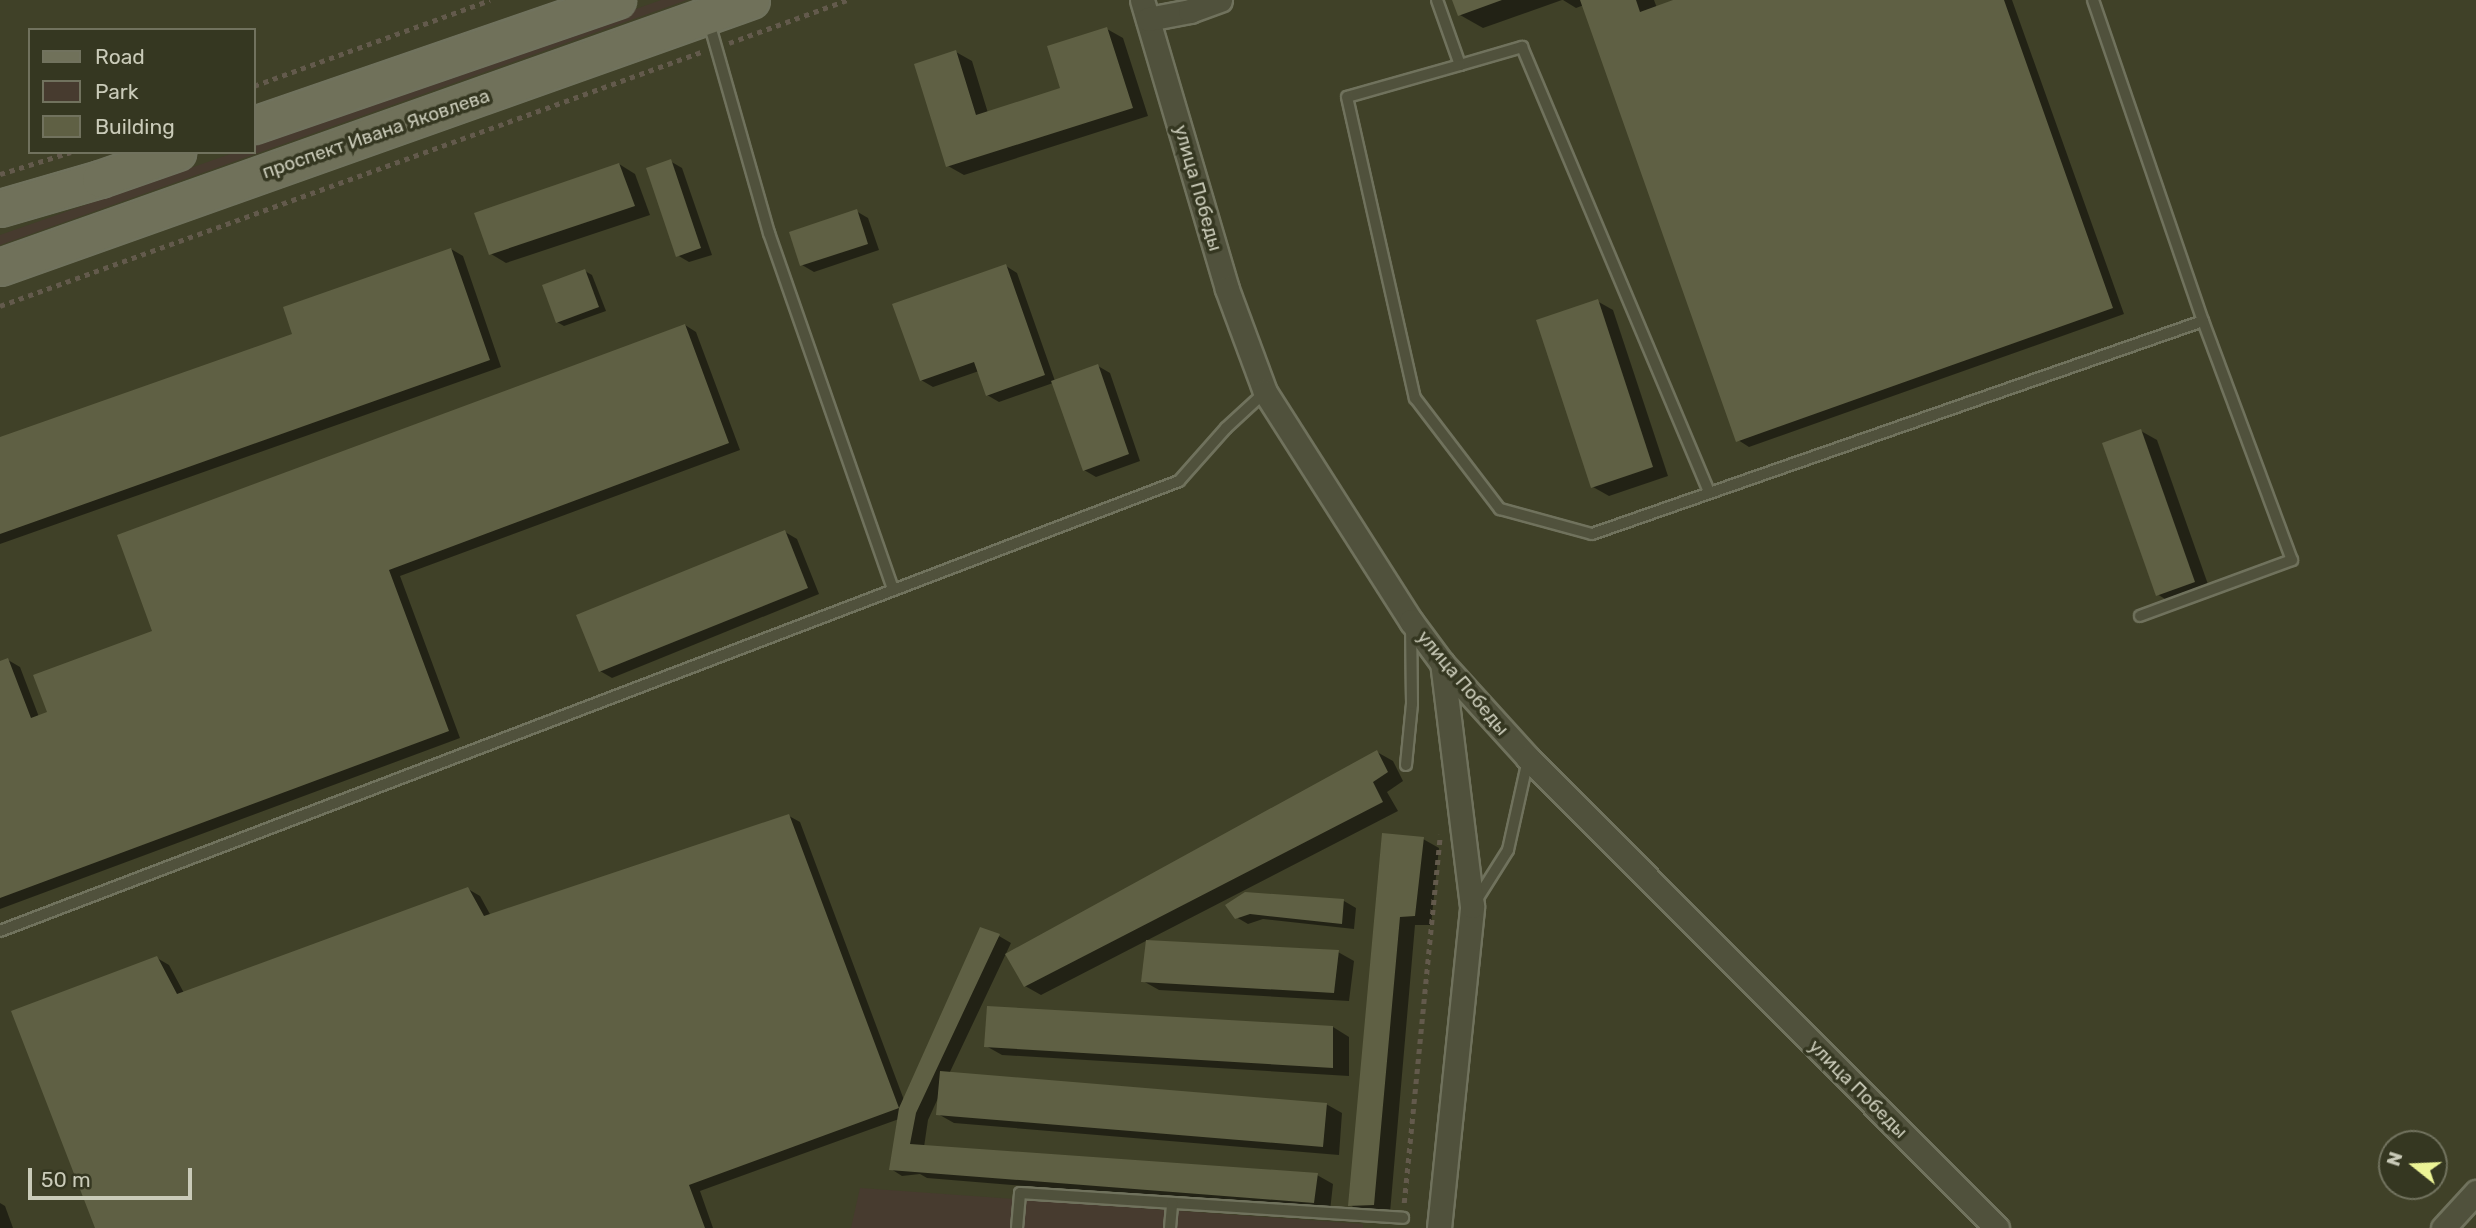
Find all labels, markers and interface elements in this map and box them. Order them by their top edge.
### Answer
legend [28,28,256,154]
text: Road [95,44,145,69]
text: Park [95,79,139,104]
street label: проспект Ивана Яковлева [259,84,493,184]
text: Building [95,114,175,139]
street label: улица Победы [1169,122,1227,254]
street label: улица Победы [1412,626,1514,740]
street label: улица Победы [1804,1035,1912,1143]
north arrow [2378,1130,2448,1200]
text: N [2381,1149,2408,1169]
scale bar [32,1154,196,1198]
text: 50 m [41,1167,91,1192]

